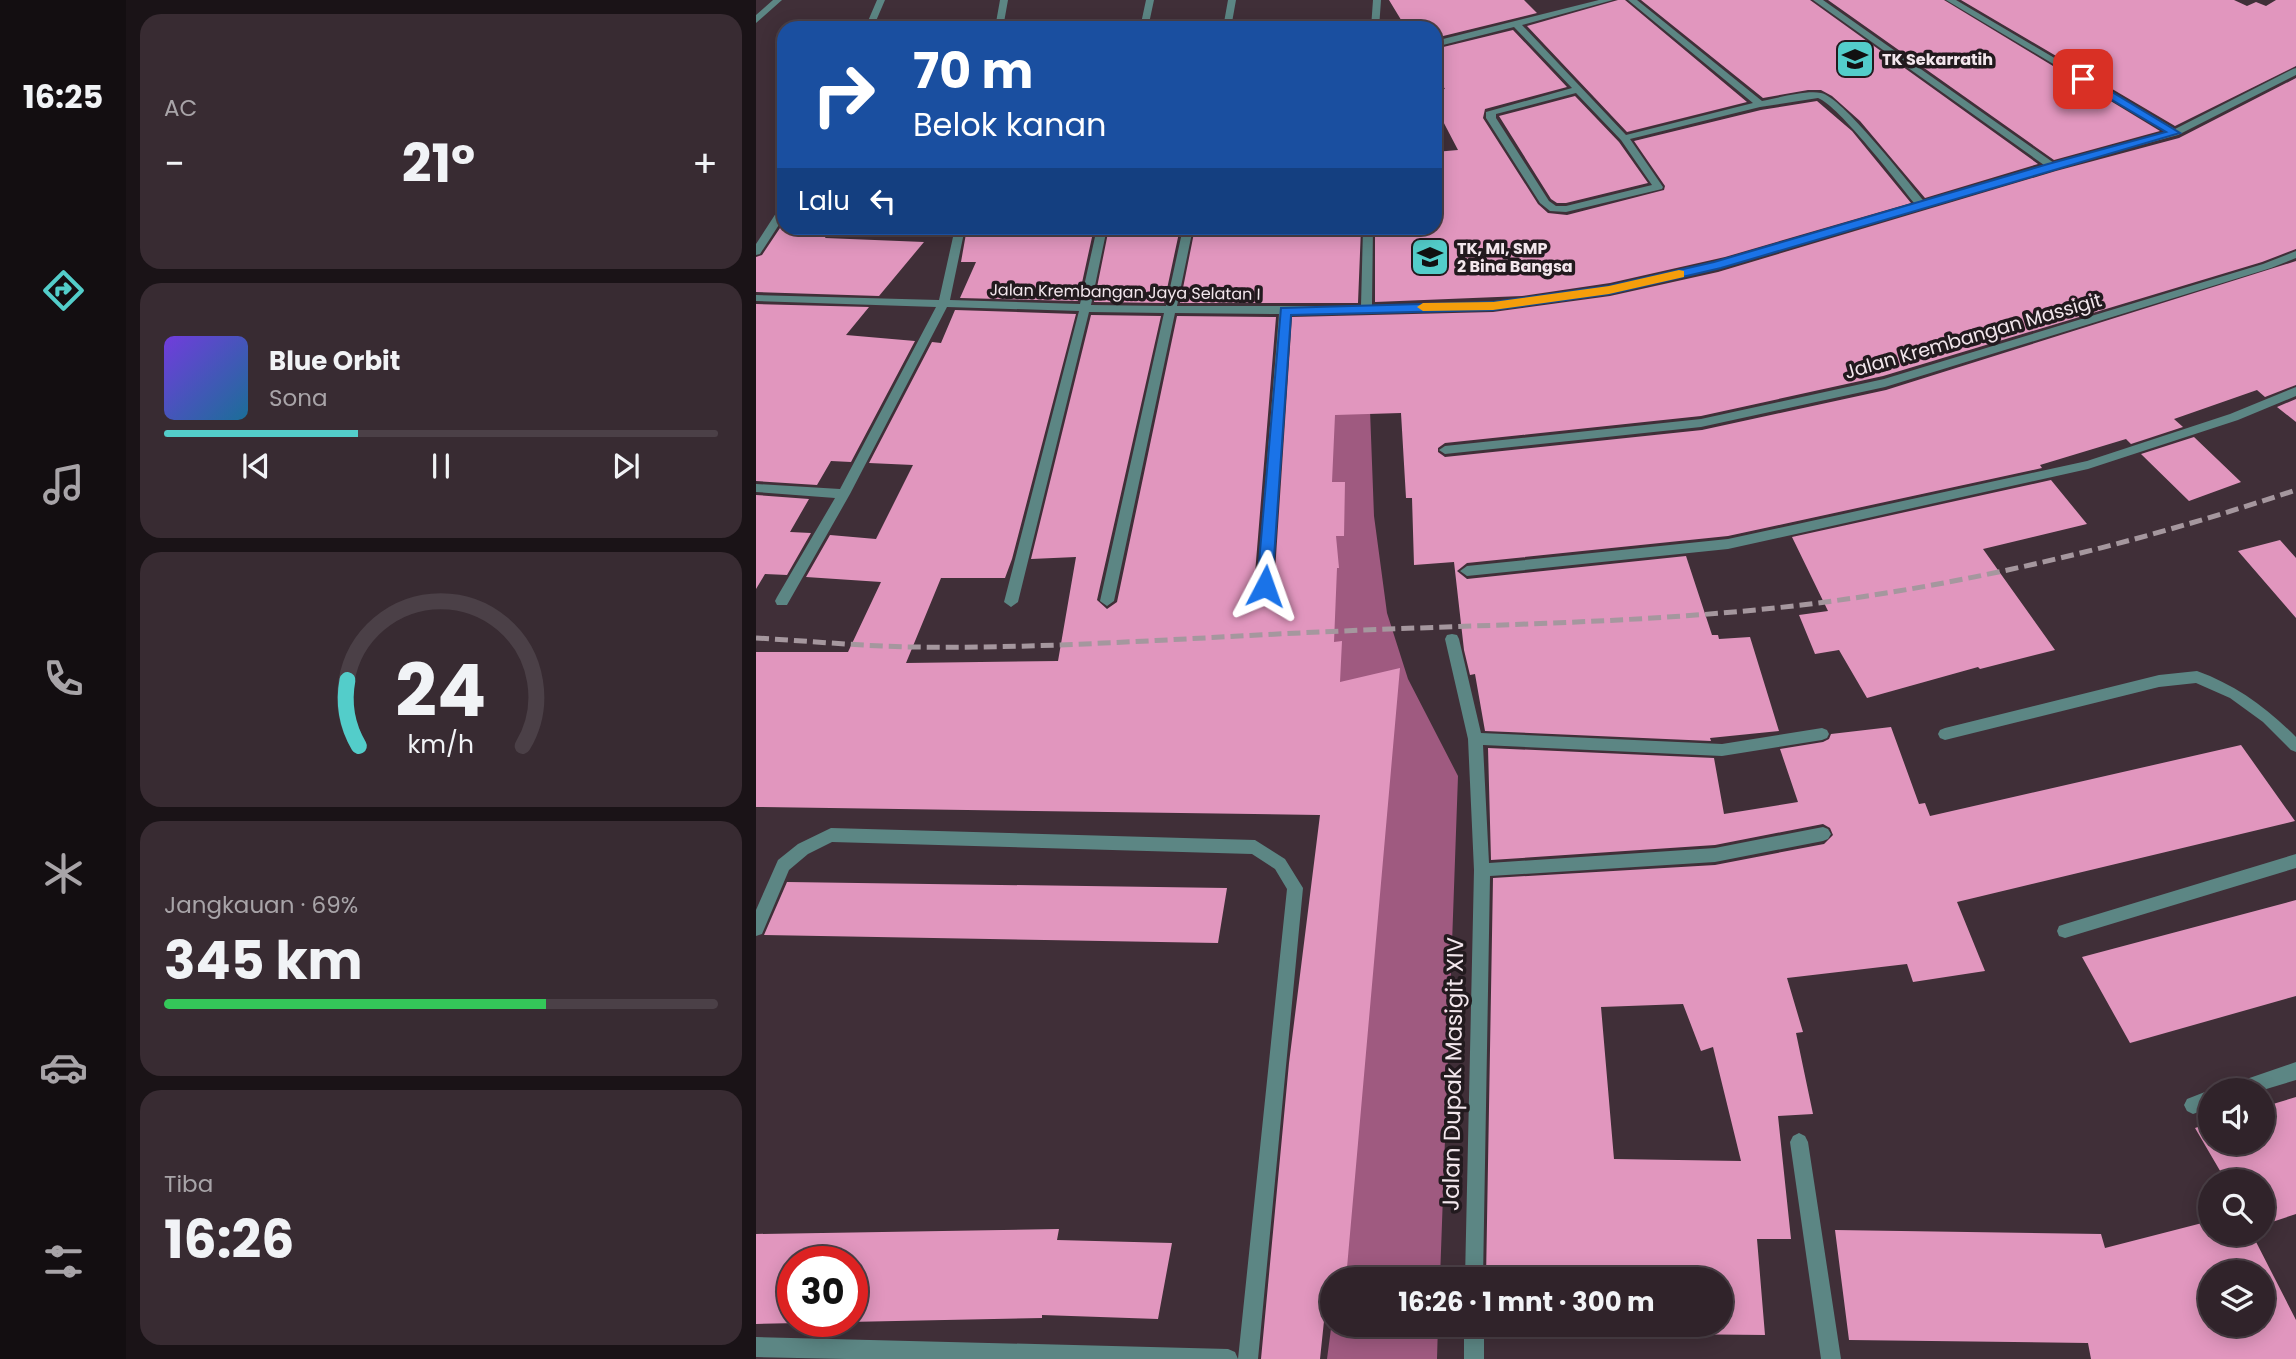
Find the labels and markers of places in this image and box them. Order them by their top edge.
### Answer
school or university icon: TK Sekarratih [1834,38,1876,80]
place label: TK Sekarratih [1882,48,1993,71]
pin [2053,49,2113,109]
school or university icon: TK, MI, SMP 2 Bina Bangsa [1409,236,1451,278]
place label: TK, MI, SMP 2 Bina Bangsa [1457,237,1573,278]

